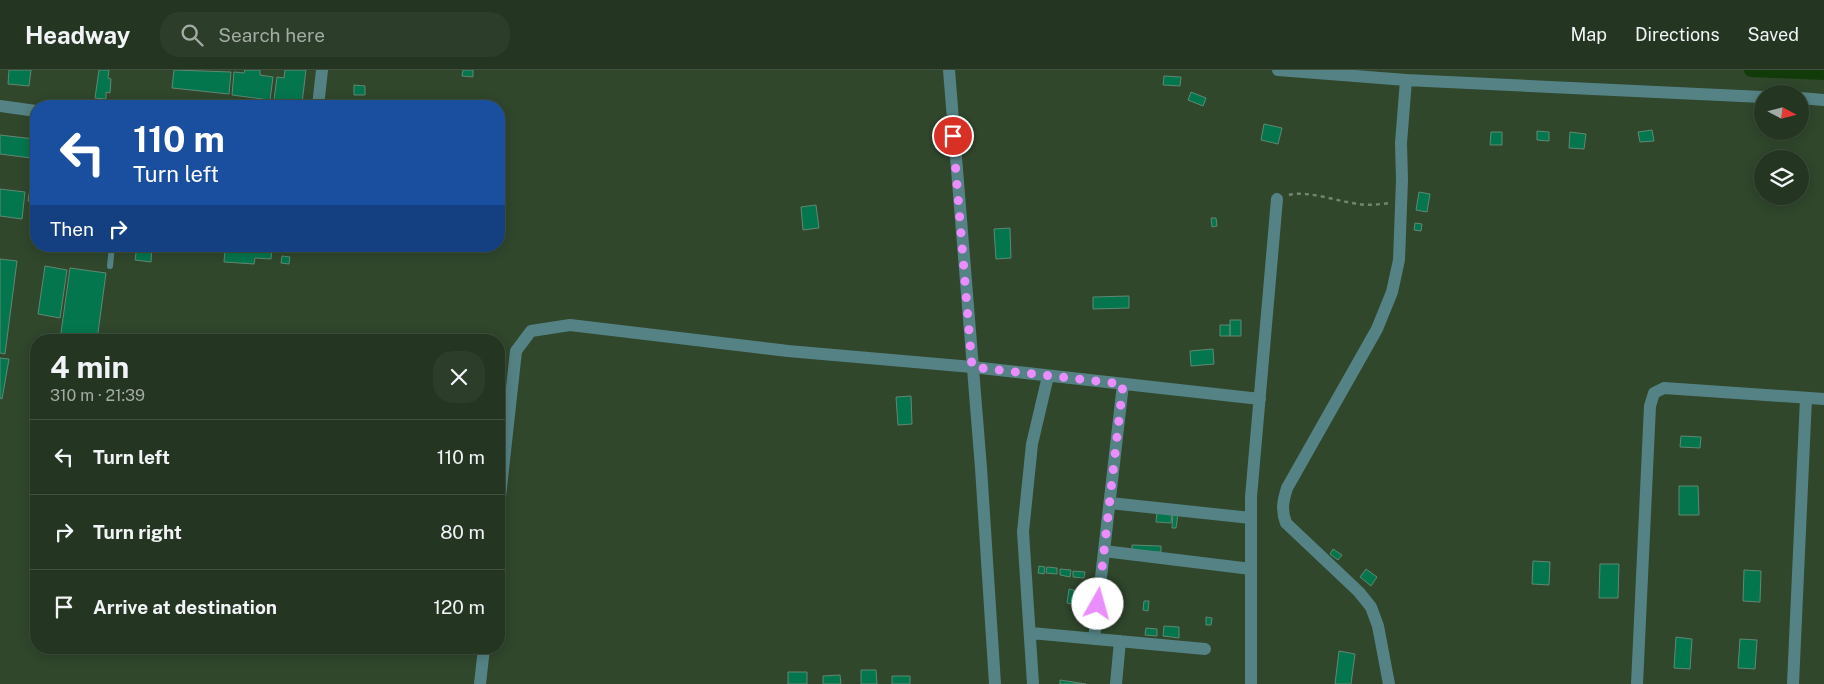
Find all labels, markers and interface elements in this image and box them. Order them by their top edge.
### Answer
search box [160,12,510,57]
text: Headway [25,21,130,49]
icon: search [178,21,206,49]
text: Search here [218,24,325,46]
text: Map [1570,24,1607,45]
text: Directions [1635,24,1720,45]
text: Saved [1748,24,1799,45]
north arrow [1754,85,1809,140]
map controls [1754,85,1809,205]
pin [932,115,974,157]
text: 110 m [133,119,225,160]
icon: left [50,120,115,185]
icon: arrive [939,122,967,150]
button: layers [1754,150,1809,205]
text: Turn left [133,161,219,187]
icon: right [104,215,132,243]
text: Then [50,218,94,240]
text: 4 min [50,349,129,385]
button: close [433,351,485,403]
text: 310 m · 21:39 [50,386,145,405]
icon: left [50,443,78,471]
text: Turn left [93,446,170,468]
text: 110 m [437,446,485,468]
icon: right [50,518,78,546]
text: Turn right [93,521,182,543]
text: 80 m [440,521,485,543]
position arrow [1071,577,1123,629]
icon: arrive [50,593,78,621]
text: Arrive at destination [93,596,277,618]
text: 120 m [433,596,485,618]

